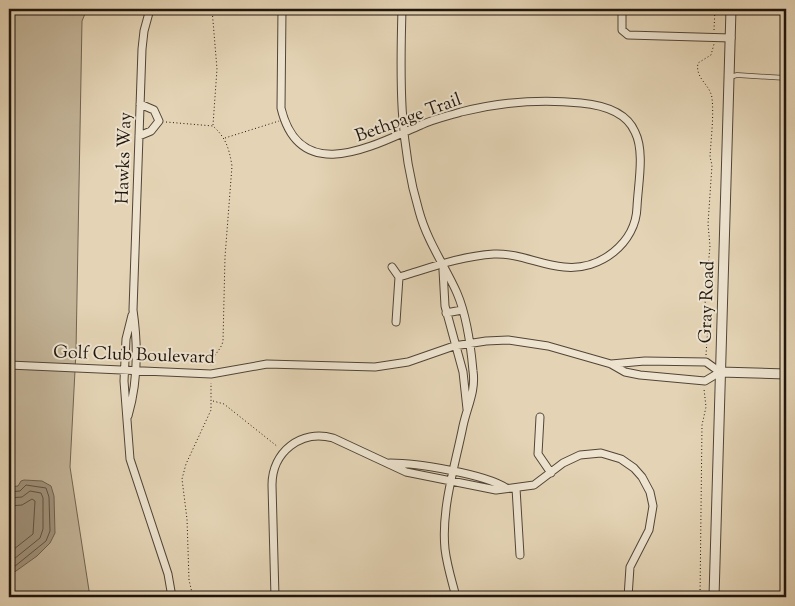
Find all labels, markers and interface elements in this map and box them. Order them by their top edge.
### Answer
street label: Bethpage Trail [352,88,465,150]
street label: Hawks Way [110,111,140,205]
street label: Gray Road [694,260,722,344]
street label: Golf Club Boulevard [53,340,215,372]

